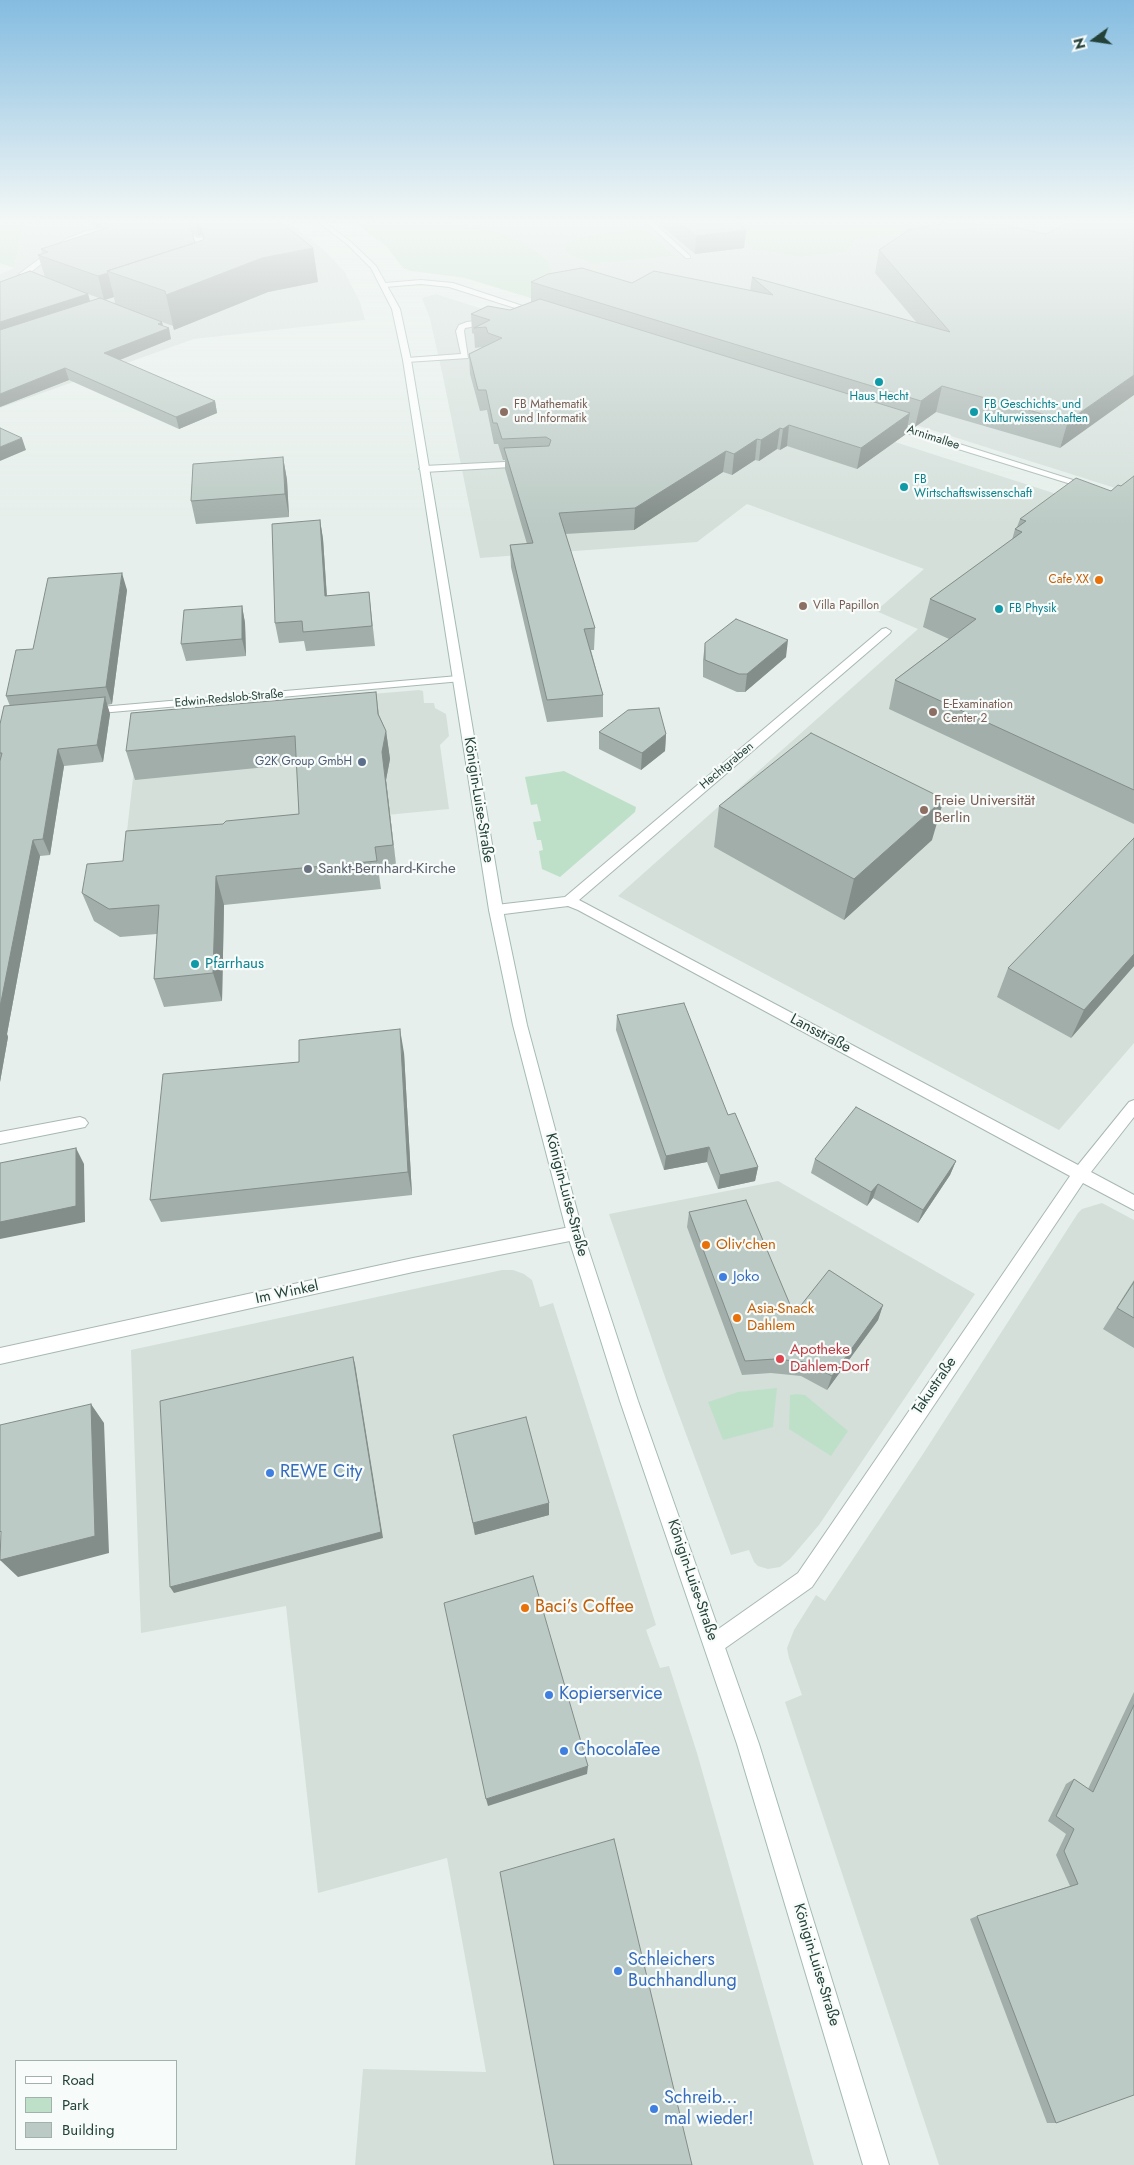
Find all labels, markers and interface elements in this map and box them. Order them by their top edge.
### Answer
north arrow [1069,15,1119,65]
text: N [1068,36,1090,51]
marker: Haus Hecht [873,376,885,388]
place label: Haus Hecht [850,390,908,404]
place label: FB Mathematik und Informatik [514,398,588,426]
place label: FB Geschichts- und Kulturwissenschaften [984,398,1088,426]
marker: FB Mathematik und Informatik [498,406,510,418]
marker: FB Geschichts- und Kulturwissenschaften [968,406,980,418]
street label: Arnimallee [905,423,961,453]
place label: FB Wirtschaftswissenschaft [914,473,1032,501]
marker: FB Wirtschaftswissenschaft [898,481,910,493]
place label: Cafe XX [1048,573,1089,587]
marker: Cafe XX [1093,574,1105,586]
place label: Villa Papillon [813,599,879,613]
marker: Villa Papillon [797,600,809,612]
place label: FB Physik [1009,602,1057,616]
marker: FB Physik [993,603,1005,615]
street label: Edwin-Redslob-Straße [174,687,284,711]
place label: E-Examination Center 2 [943,698,1013,726]
marker: E-Examination Center 2 [927,706,939,718]
street label: Königin-Luise-Straße [459,736,497,864]
street label: Hechtgraben [697,739,757,793]
place label: G2K Group GmbH [255,755,352,769]
marker: G2K Group GmbH [356,756,368,768]
place label: Freie Universität Berlin [934,792,1035,827]
marker: Freie Universität Berlin [918,804,930,816]
place label: Sankt-Bernhard-Kirche [318,860,456,878]
marker: Sankt-Bernhard-Kirche [302,863,314,875]
place label: Pfarrhaus [205,955,264,973]
marker: Pfarrhaus [189,958,201,970]
street label: Lansstraße [787,1011,853,1057]
street label: Königin-Luise-Straße [541,1131,591,1259]
place label: Oliv'chen [716,1236,776,1254]
marker: Oliv'chen [700,1239,712,1251]
place label: Joko [733,1268,759,1286]
marker: Joko [717,1271,729,1283]
street label: Im Winkel [254,1278,320,1308]
place label: Asia-Snack Dahlem [747,1300,814,1335]
marker: Asia-Snack Dahlem [731,1312,743,1324]
place label: Apotheke Dahlem-Dorf [790,1341,869,1376]
marker: Apotheke Dahlem-Dorf [774,1353,786,1365]
street label: Takustraße [909,1354,961,1418]
place label: REWE City [280,1462,362,1484]
marker: REWE City [264,1467,276,1479]
street label: Königin-Luise-Straße [663,1517,721,1643]
place label: Baci’s Coffee [535,1597,634,1619]
marker: Baci’s Coffee [519,1602,531,1614]
place label: Kopierservice [559,1684,663,1706]
marker: Kopierservice [543,1689,555,1701]
place label: ChocolaTee [574,1740,660,1762]
marker: ChocolaTee [558,1745,570,1757]
street label: Königin-Luise-Straße [789,1902,843,2028]
place label: Schleichers Buchhandlung [628,1950,737,1992]
marker: Schleichers Buchhandlung [612,1965,624,1977]
legend [15,2060,178,2150]
text: Road [62,2069,94,2091]
place label: Schreib... mal wieder! [664,2088,754,2130]
text: Park [62,2094,89,2116]
marker: Schreib... mal wieder! [648,2103,660,2115]
text: Building [62,2119,114,2141]

